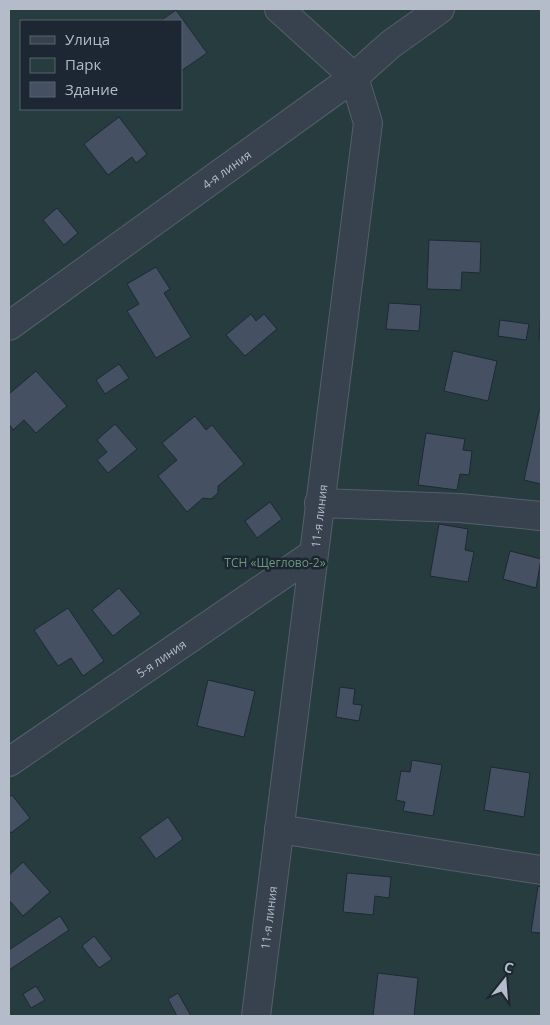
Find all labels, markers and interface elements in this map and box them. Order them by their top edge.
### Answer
legend [20,20,182,110]
text: Улица [65,29,110,49]
text: Парк [65,54,101,74]
text: Здание [65,79,118,99]
street label: 4-я линия [198,146,254,193]
street label: 11-я линия [306,483,331,549]
park label: ТСН «Щеглово-2» [224,554,326,571]
street label: 5-я линия [133,635,189,681]
street label: 11-я линия [256,885,281,950]
north arrow [480,955,530,1005]
text: С [502,957,516,978]

